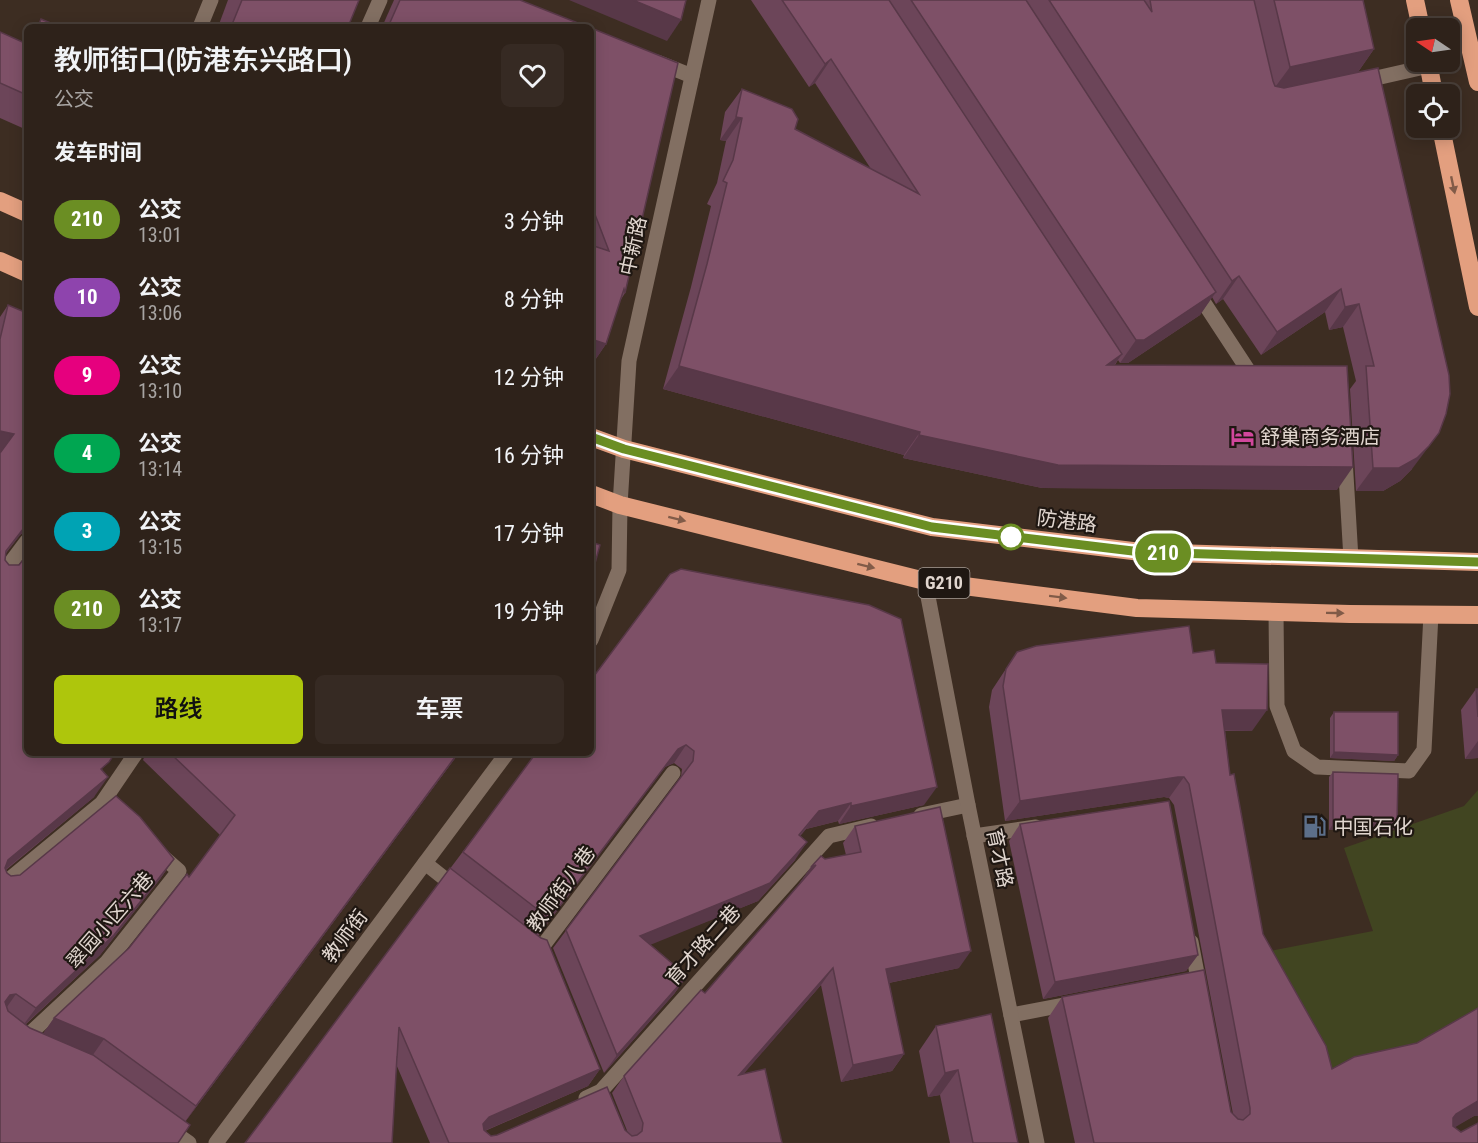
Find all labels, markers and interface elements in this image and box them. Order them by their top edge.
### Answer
north arrow [1406,18,1460,72]
map controls [1406,18,1460,138]
text: 教师街口(防港东兴路口) [54,44,352,77]
button: heart [501,44,564,107]
button: locate [1406,84,1460,138]
text: 公交 [54,87,94,111]
text: 发车时间 [54,140,142,165]
one-way arrow [1449,176,1458,195]
text: 公交 [138,197,182,222]
text: 210 [71,207,103,231]
text: 3 分钟 [504,209,564,234]
street label: 中新路 [615,214,651,278]
text: 13:01 [138,223,182,247]
text: 公交 [138,275,182,300]
text: 10 [76,285,98,309]
text: 8 分钟 [504,287,564,312]
text: 13:06 [138,301,182,325]
text: 公交 [138,353,182,378]
text: 9 [82,363,92,387]
text: 12 分钟 [493,365,564,390]
text: 13:10 [138,379,182,403]
hotel icon: 舒巢商务酒店 [1229,424,1255,450]
place label: 舒巢商务酒店 [1260,425,1380,449]
text: 公交 [138,431,182,456]
text: 4 [82,441,92,465]
text: 16 分钟 [493,443,564,468]
text: 13:14 [138,457,182,481]
street label: 防港路 [1036,505,1098,537]
text: 公交 [138,509,182,534]
one-way arrow [667,514,686,524]
text: 3 [82,519,92,543]
text: 17 分钟 [493,521,564,546]
unlabelled marker [998,524,1024,550]
line badge: 210 [1128,534,1198,572]
text: 13:15 [138,535,182,559]
text: 210 [1147,541,1179,565]
one-way arrow [857,561,875,571]
road number: G210 [918,568,970,598]
text: 公交 [138,587,182,612]
one-way arrow [1049,593,1068,602]
text: 210 [71,597,103,621]
text: 19 分钟 [493,599,564,624]
one-way arrow [1325,609,1344,618]
text: 13:17 [138,613,182,637]
button: 路线 [54,675,303,744]
button: 车票 [315,675,564,744]
fuel station icon: 中国石化 [1302,814,1328,840]
place label: 中国石化 [1333,815,1413,839]
street label: 育才路 [982,826,1018,890]
street label: 教师街八巷 [522,841,600,937]
street label: 翠园小区六巷 [62,867,158,973]
street label: 育才路二巷 [661,900,745,990]
street label: 教师街 [317,905,373,967]

